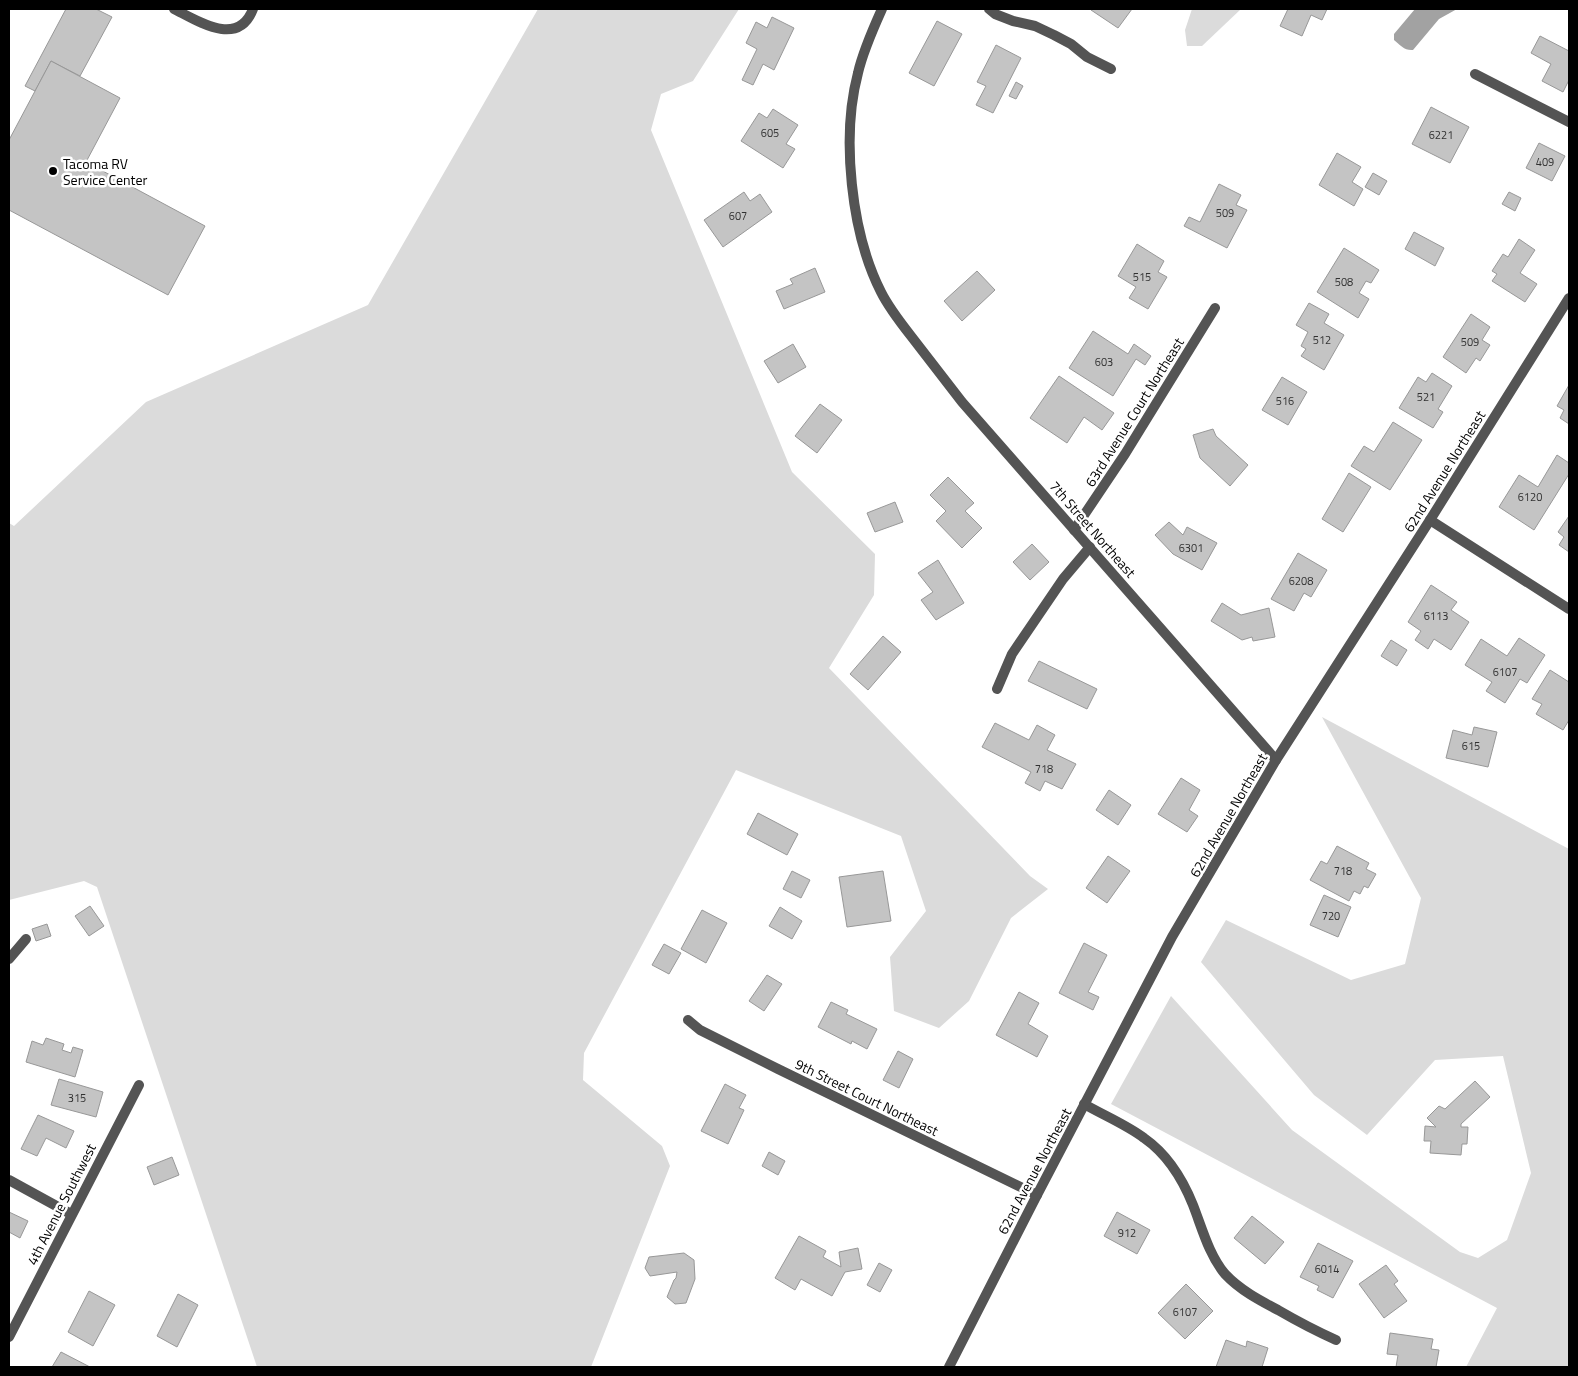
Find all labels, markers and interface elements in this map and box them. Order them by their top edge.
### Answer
house number: 605 [761,125,779,141]
house number: 6221 [1429,127,1453,143]
place label: Tacoma RV Service Center [63,153,147,190]
house number: 409 [1536,154,1554,170]
marker: Tacoma RV Service Center [47,165,59,177]
house number: 509 [1216,205,1234,221]
house number: 607 [729,208,747,224]
house number: 515 [1133,269,1151,285]
house number: 508 [1335,274,1353,290]
house number: 512 [1313,332,1331,348]
street label: 63rd Avenue Court Northeast [1079,333,1189,491]
house number: 509 [1461,334,1479,350]
house number: 603 [1095,354,1113,370]
house number: 521 [1417,389,1435,405]
house number: 516 [1276,393,1294,409]
street label: 62nd Avenue Northeast [1398,406,1490,536]
street label: 7th Street Northeast [1045,476,1141,582]
house number: 6120 [1518,489,1542,505]
house number: 6301 [1179,540,1203,556]
house number: 6208 [1289,573,1313,589]
house number: 6113 [1424,608,1448,624]
house number: 6107 [1493,664,1517,680]
house number: 615 [1462,738,1480,754]
street label: 62nd Avenue Northeast [1184,749,1272,881]
house number: 718 [1035,761,1053,777]
house number: 718 [1334,863,1352,879]
house number: 720 [1322,908,1340,924]
street label: 9th Street Court Northeast [792,1053,942,1141]
house number: 315 [68,1090,86,1106]
street label: 62nd Avenue Northeast [992,1104,1076,1238]
street label: 4th Avenue Southwest [21,1139,101,1269]
house number: 912 [1118,1225,1136,1241]
house number: 6014 [1315,1261,1339,1277]
house number: 6107 [1173,1304,1197,1320]

